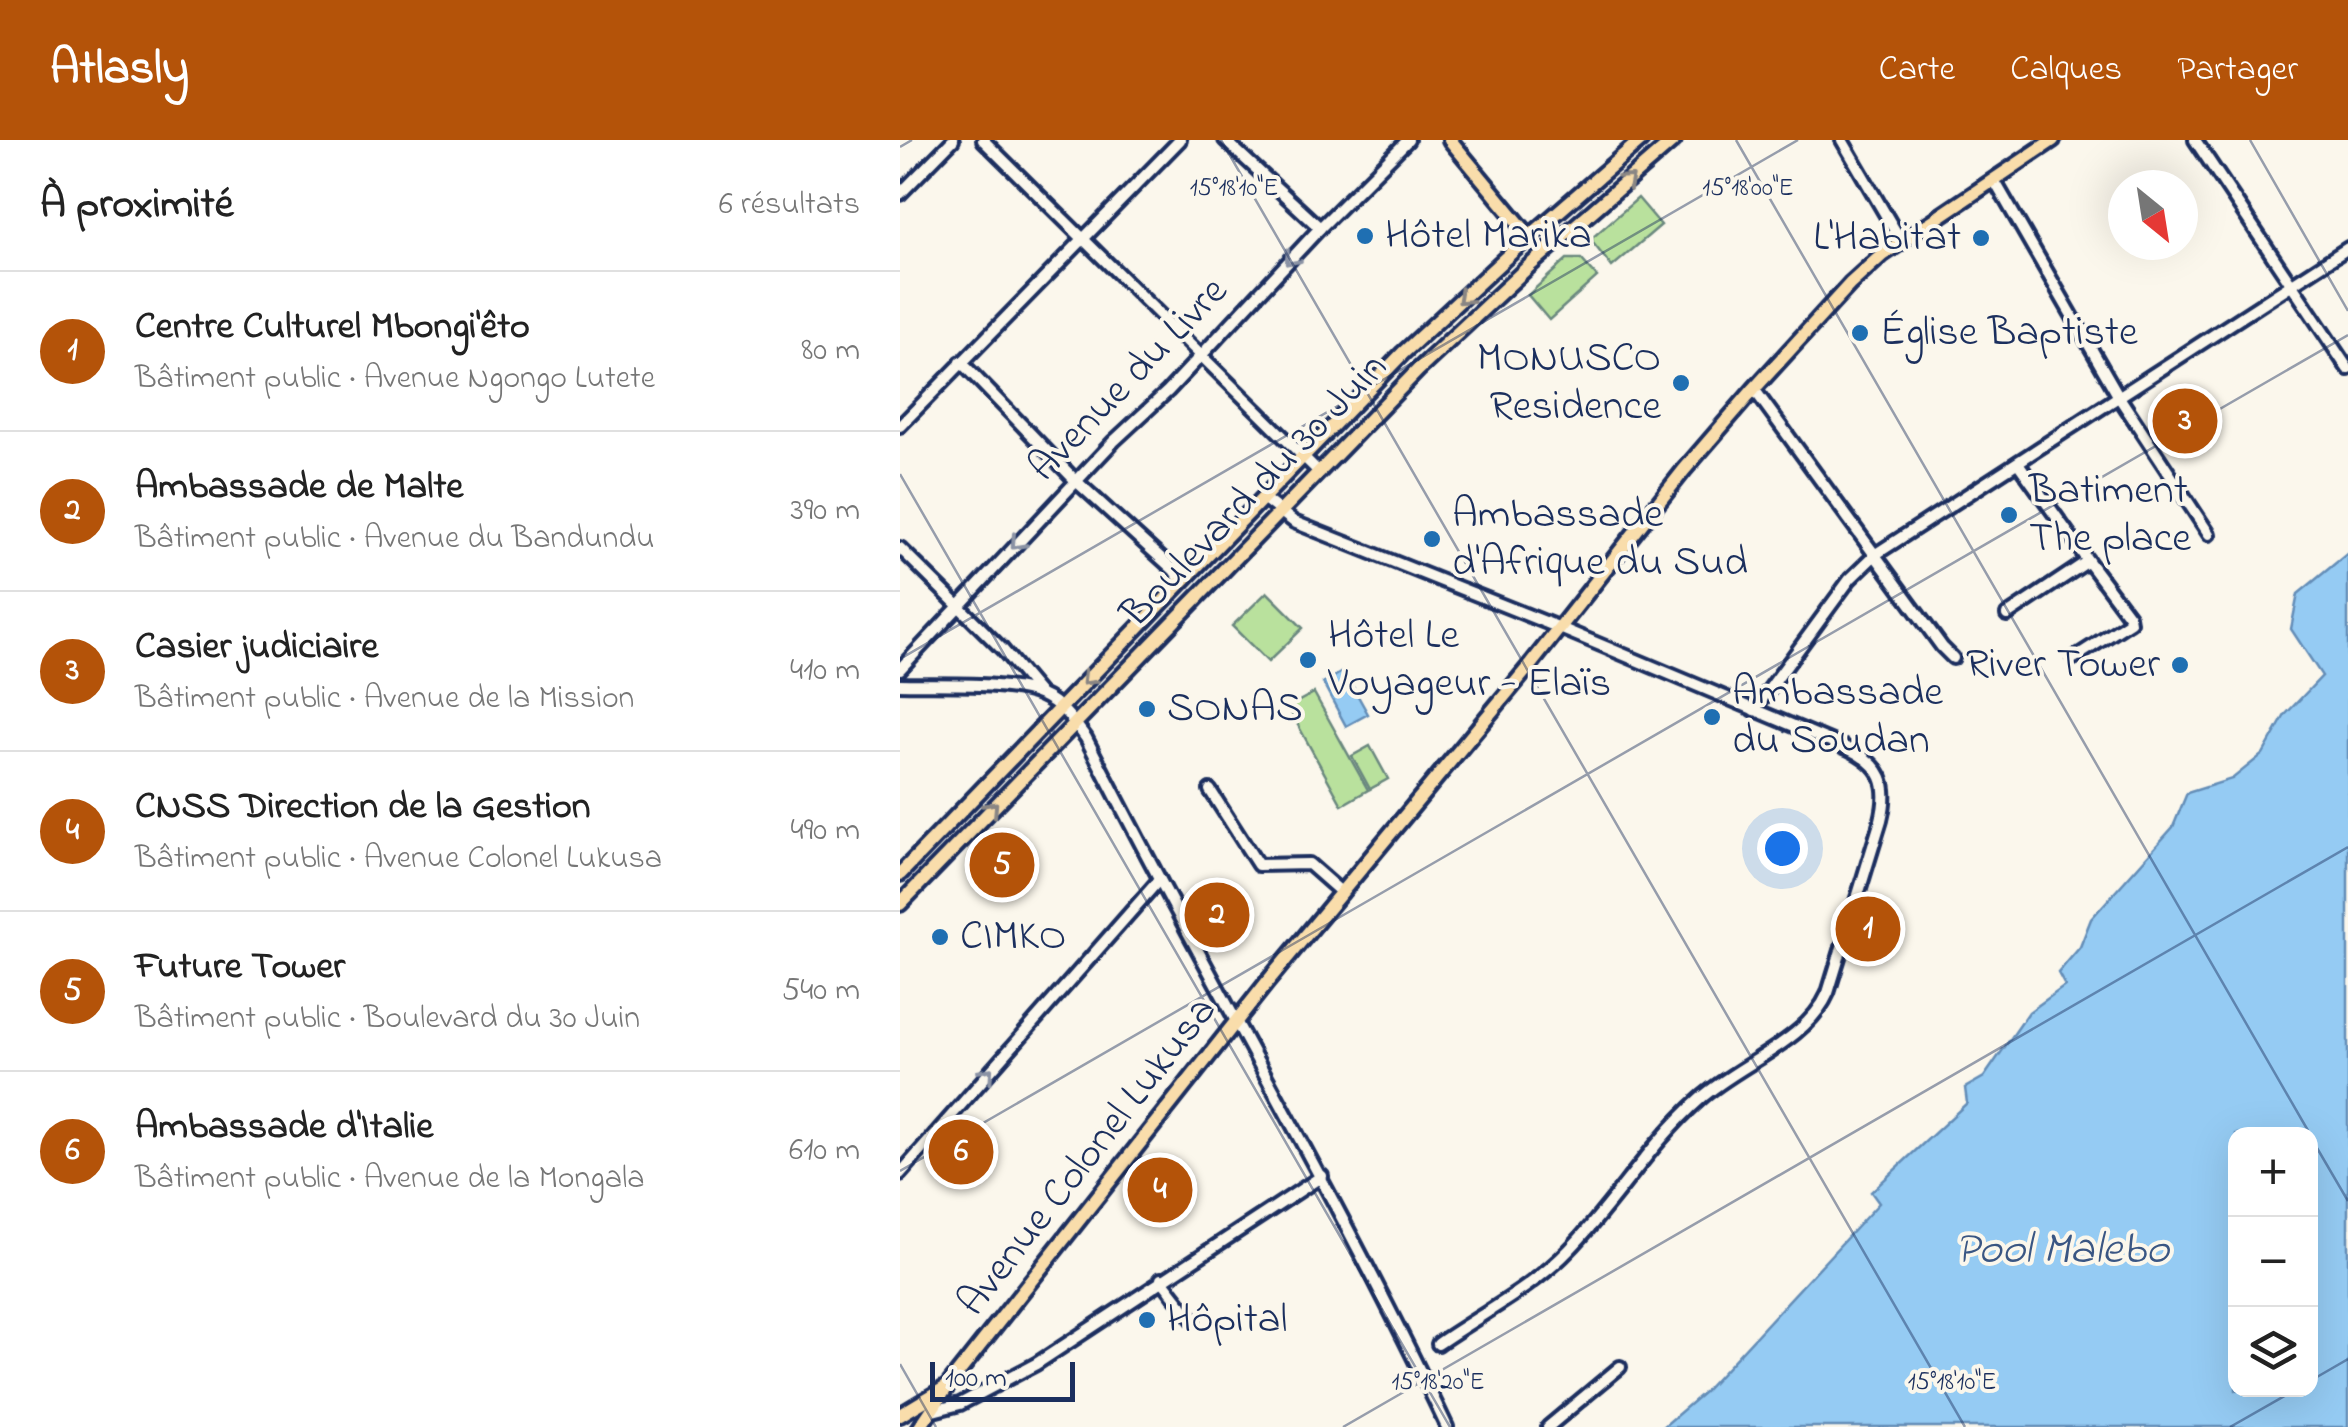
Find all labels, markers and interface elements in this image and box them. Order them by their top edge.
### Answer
text: Atlasly [50,35,189,105]
text: Carte [1879,45,1955,96]
text: Calques [2010,45,2122,96]
text: Partager [2177,45,2298,96]
north arrow [2108,170,2198,260]
text: 15°18'10"E [1190,171,1278,207]
text: 15°18'00"E [1702,171,1794,207]
one-way arrow [1616,173,1635,191]
text: À proximité [40,175,234,236]
text: 6 résultats [719,182,860,229]
place label: Hôtel Marika [1385,206,1592,267]
place label: L'Habitat [1813,208,1961,269]
marker: Hôtel Marika [1354,225,1376,247]
marker: L'Habitat [1970,227,1992,249]
one-way arrow [1285,248,1303,266]
street label: Avenue du Livre [1015,263,1243,497]
one-way arrow [1457,286,1475,304]
text: Centre Culturel Mbongi'êto [135,300,530,356]
place label: Église Baptiste [1880,303,2138,364]
marker: Église Baptiste [1849,322,1871,344]
text: 1 [67,328,78,375]
text: 80 m [801,328,860,375]
place label: MONUSCO Residence [1477,329,1661,438]
street label: Boulevard du 30 Juin [1106,339,1403,643]
text: Bâtiment public · Avenue Ngongo Lutete [135,356,655,403]
marker: MONUSCO Residence [1670,372,1692,394]
pin: 3 [2152,384,2218,458]
text: Ambassade de Malte [135,460,463,516]
place label: Batiment The place [2028,461,2191,570]
place label: Ambassade d'Afrique du Sud [1452,485,1748,594]
text: 2 [65,488,80,535]
text: 390 m [790,488,860,535]
marker: Batiment The place [1998,504,2020,526]
text: Bâtiment public · Avenue du Bandundu [135,516,654,563]
marker: Ambassade d'Afrique du Sud [1421,528,1443,550]
one-way arrow [1011,532,1029,550]
place label: Hôtel Le Voyageur - Elaïs [1327,606,1611,715]
text: Casier judiciaire [135,620,378,676]
place label: River Tower [1966,635,2161,696]
text: 3 [66,648,79,695]
text: 410 m [790,648,860,695]
marker: Hôtel Le Voyageur - Elaïs [1297,649,1319,671]
marker: River Tower [2169,654,2191,676]
place label: Ambassade du Soudan [1732,663,1943,772]
one-way arrow [1082,668,1100,686]
text: Bâtiment public · Avenue de la Mission [135,676,634,723]
place label: SONAS [1167,679,1303,740]
marker: SONAS [1136,698,1158,720]
marker: Ambassade du Soudan [1701,706,1723,728]
text: CNSS Direction de la Gestion [135,780,590,836]
one-way arrow [980,802,998,820]
text: 4 [66,808,79,855]
text: 490 m [791,808,860,855]
your location [1757,823,1808,874]
pin: 5 [970,828,1034,902]
text: Bâtiment public · Avenue Colonel Lukusa [135,836,662,883]
pin: 2 [1184,878,1250,952]
pin: 1 [1836,892,1900,966]
place label: CIMKO [960,907,1066,968]
marker: CIMKO [929,926,951,948]
text: Future Tower [135,940,345,996]
text: 5 [63,968,82,1015]
text: 540 m [782,968,860,1015]
street label: Avenue Colonel Lukusa [943,984,1233,1330]
text: Bâtiment public · Boulevard du 30 Juin [135,996,640,1043]
one-way arrow [976,1068,994,1086]
text: Ambassade d'Italie [135,1100,433,1156]
pin: 6 [928,1114,994,1190]
map controls [2228,1127,2318,1397]
button: + [2228,1127,2318,1217]
text: 6 [65,1128,80,1175]
text: 610 m [789,1128,860,1175]
pin: 4 [1128,1152,1192,1228]
text: Bâtiment public · Avenue de la Mongala [135,1156,645,1203]
button: − [2228,1217,2318,1307]
water label: Pool Malebo [1955,1218,2171,1284]
place label: Hôpital [1167,1290,1288,1351]
button: layers [2228,1307,2318,1397]
marker: Hôpital [1136,1309,1158,1331]
scale bar [930,1357,1075,1402]
text: 100 m [945,1359,1007,1400]
text: 15°18'20"E [1391,1365,1485,1401]
text: 15°18'10"E [1908,1365,1996,1401]

